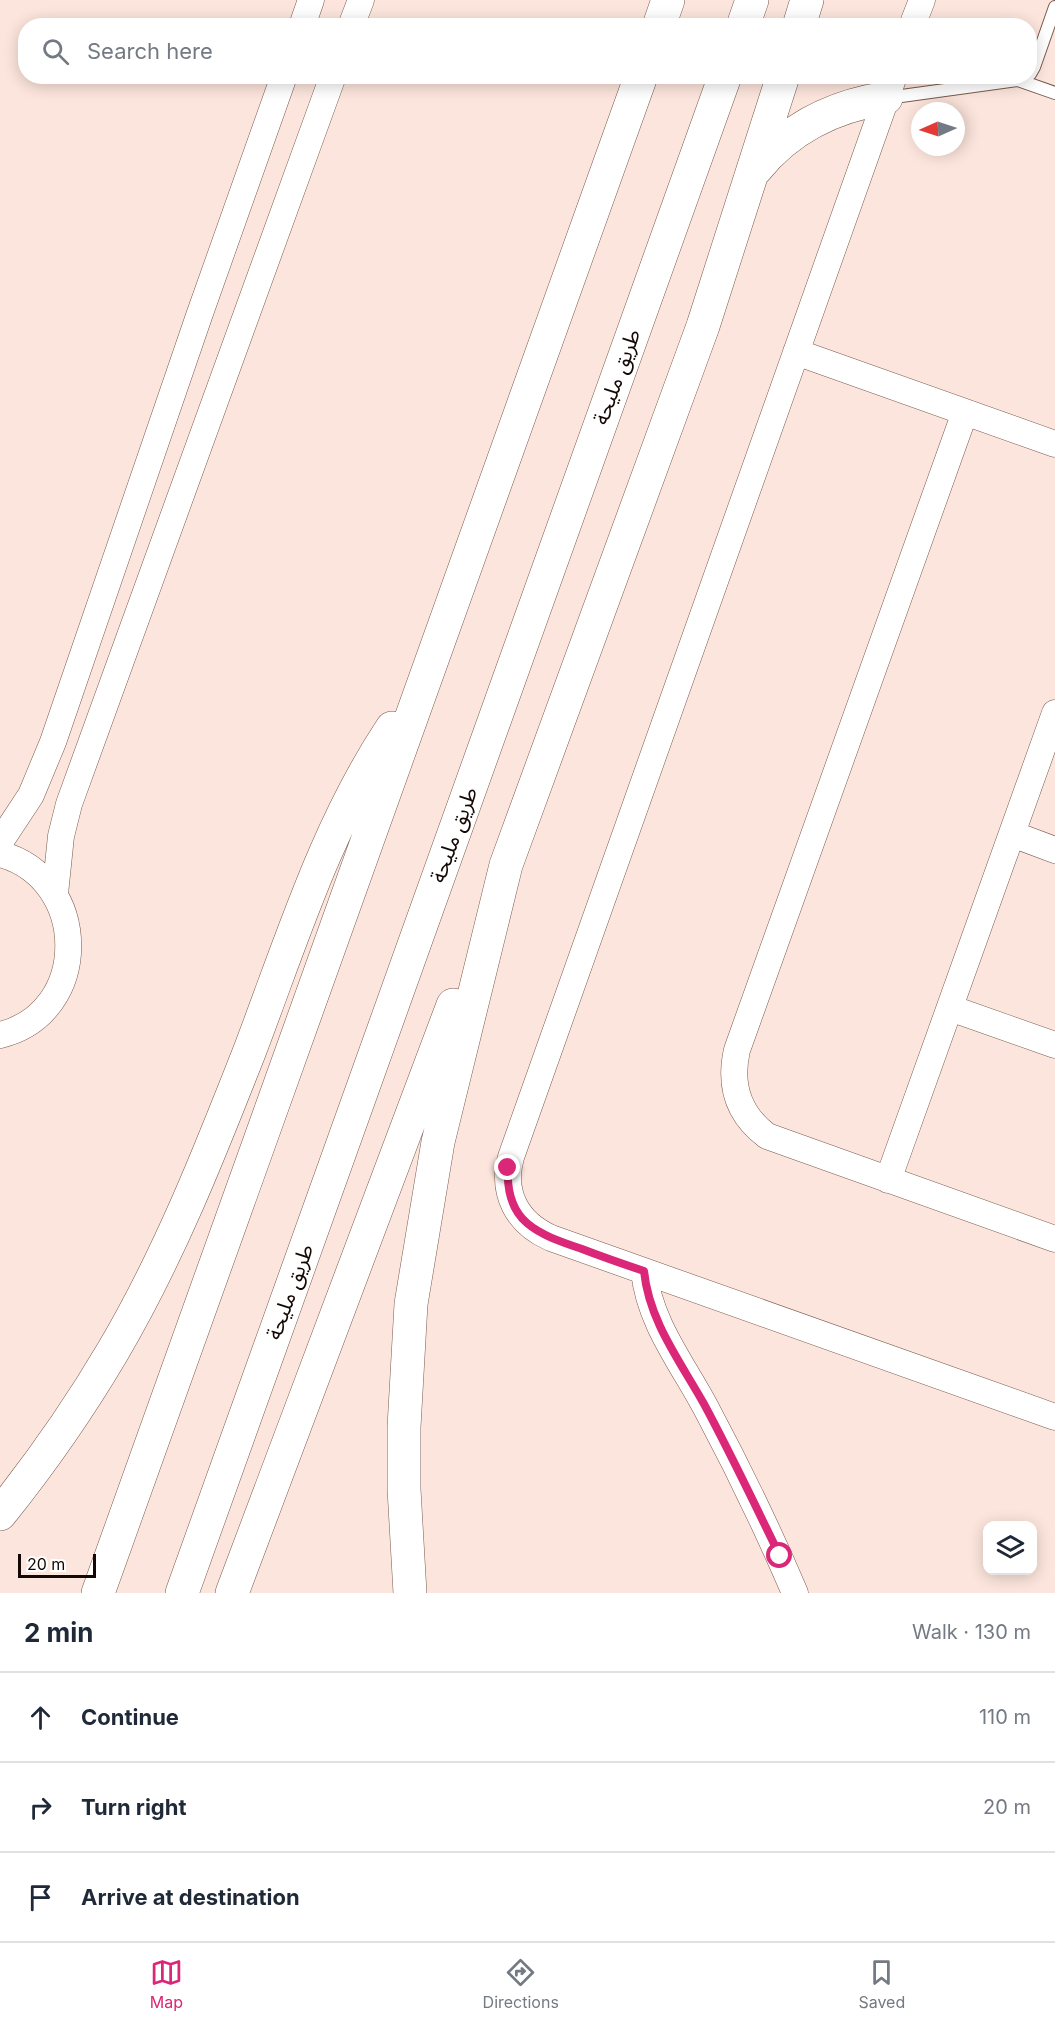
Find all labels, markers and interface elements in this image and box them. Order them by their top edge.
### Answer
search box [18,18,1037,84]
icon: search [39,35,72,68]
text: Search here [87,38,213,64]
north arrow [911,102,965,156]
street label: طريق مليحة [588,326,646,428]
street label: طريق مليحة [425,784,483,886]
route end [494,1154,520,1180]
street label: طريق مليحة [261,1241,319,1343]
map controls [983,1521,1037,1575]
button: layers [983,1521,1037,1575]
route start [766,1542,792,1568]
scale bar [18,1551,96,1578]
text: 20 m [27,1554,65,1574]
text: 2 min [24,1617,94,1648]
text: Walk · 130 m [912,1620,1031,1644]
icon: ahead [24,1701,57,1734]
text: Continue [81,1704,179,1730]
text: 110 m [979,1705,1031,1729]
icon: right [24,1791,57,1824]
text: Turn right [81,1794,187,1820]
text: 20 m [983,1795,1031,1819]
icon: arrive [24,1881,57,1914]
text: Arrive at destination [81,1884,300,1910]
tab: Map [150,1956,183,2012]
tab: Directions [483,1956,559,2012]
tab: Saved [858,1956,905,2012]

